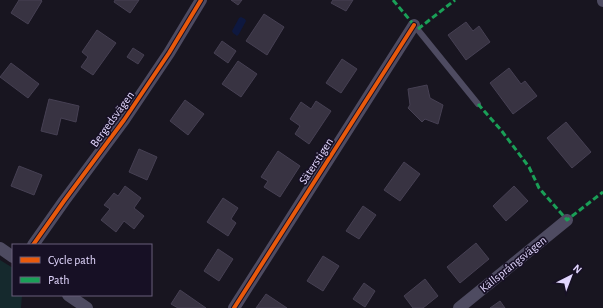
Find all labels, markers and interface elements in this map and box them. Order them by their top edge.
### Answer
street label: Bergedsvägen [88,89,136,149]
street label: Säterstigen [297,136,335,186]
street label: Källsprångsvägen [477,234,549,294]
legend [12,244,152,296]
text: Cycle path [48,254,96,267]
north arrow [551,256,591,296]
text: N [571,262,584,276]
text: Path [48,274,70,286]

